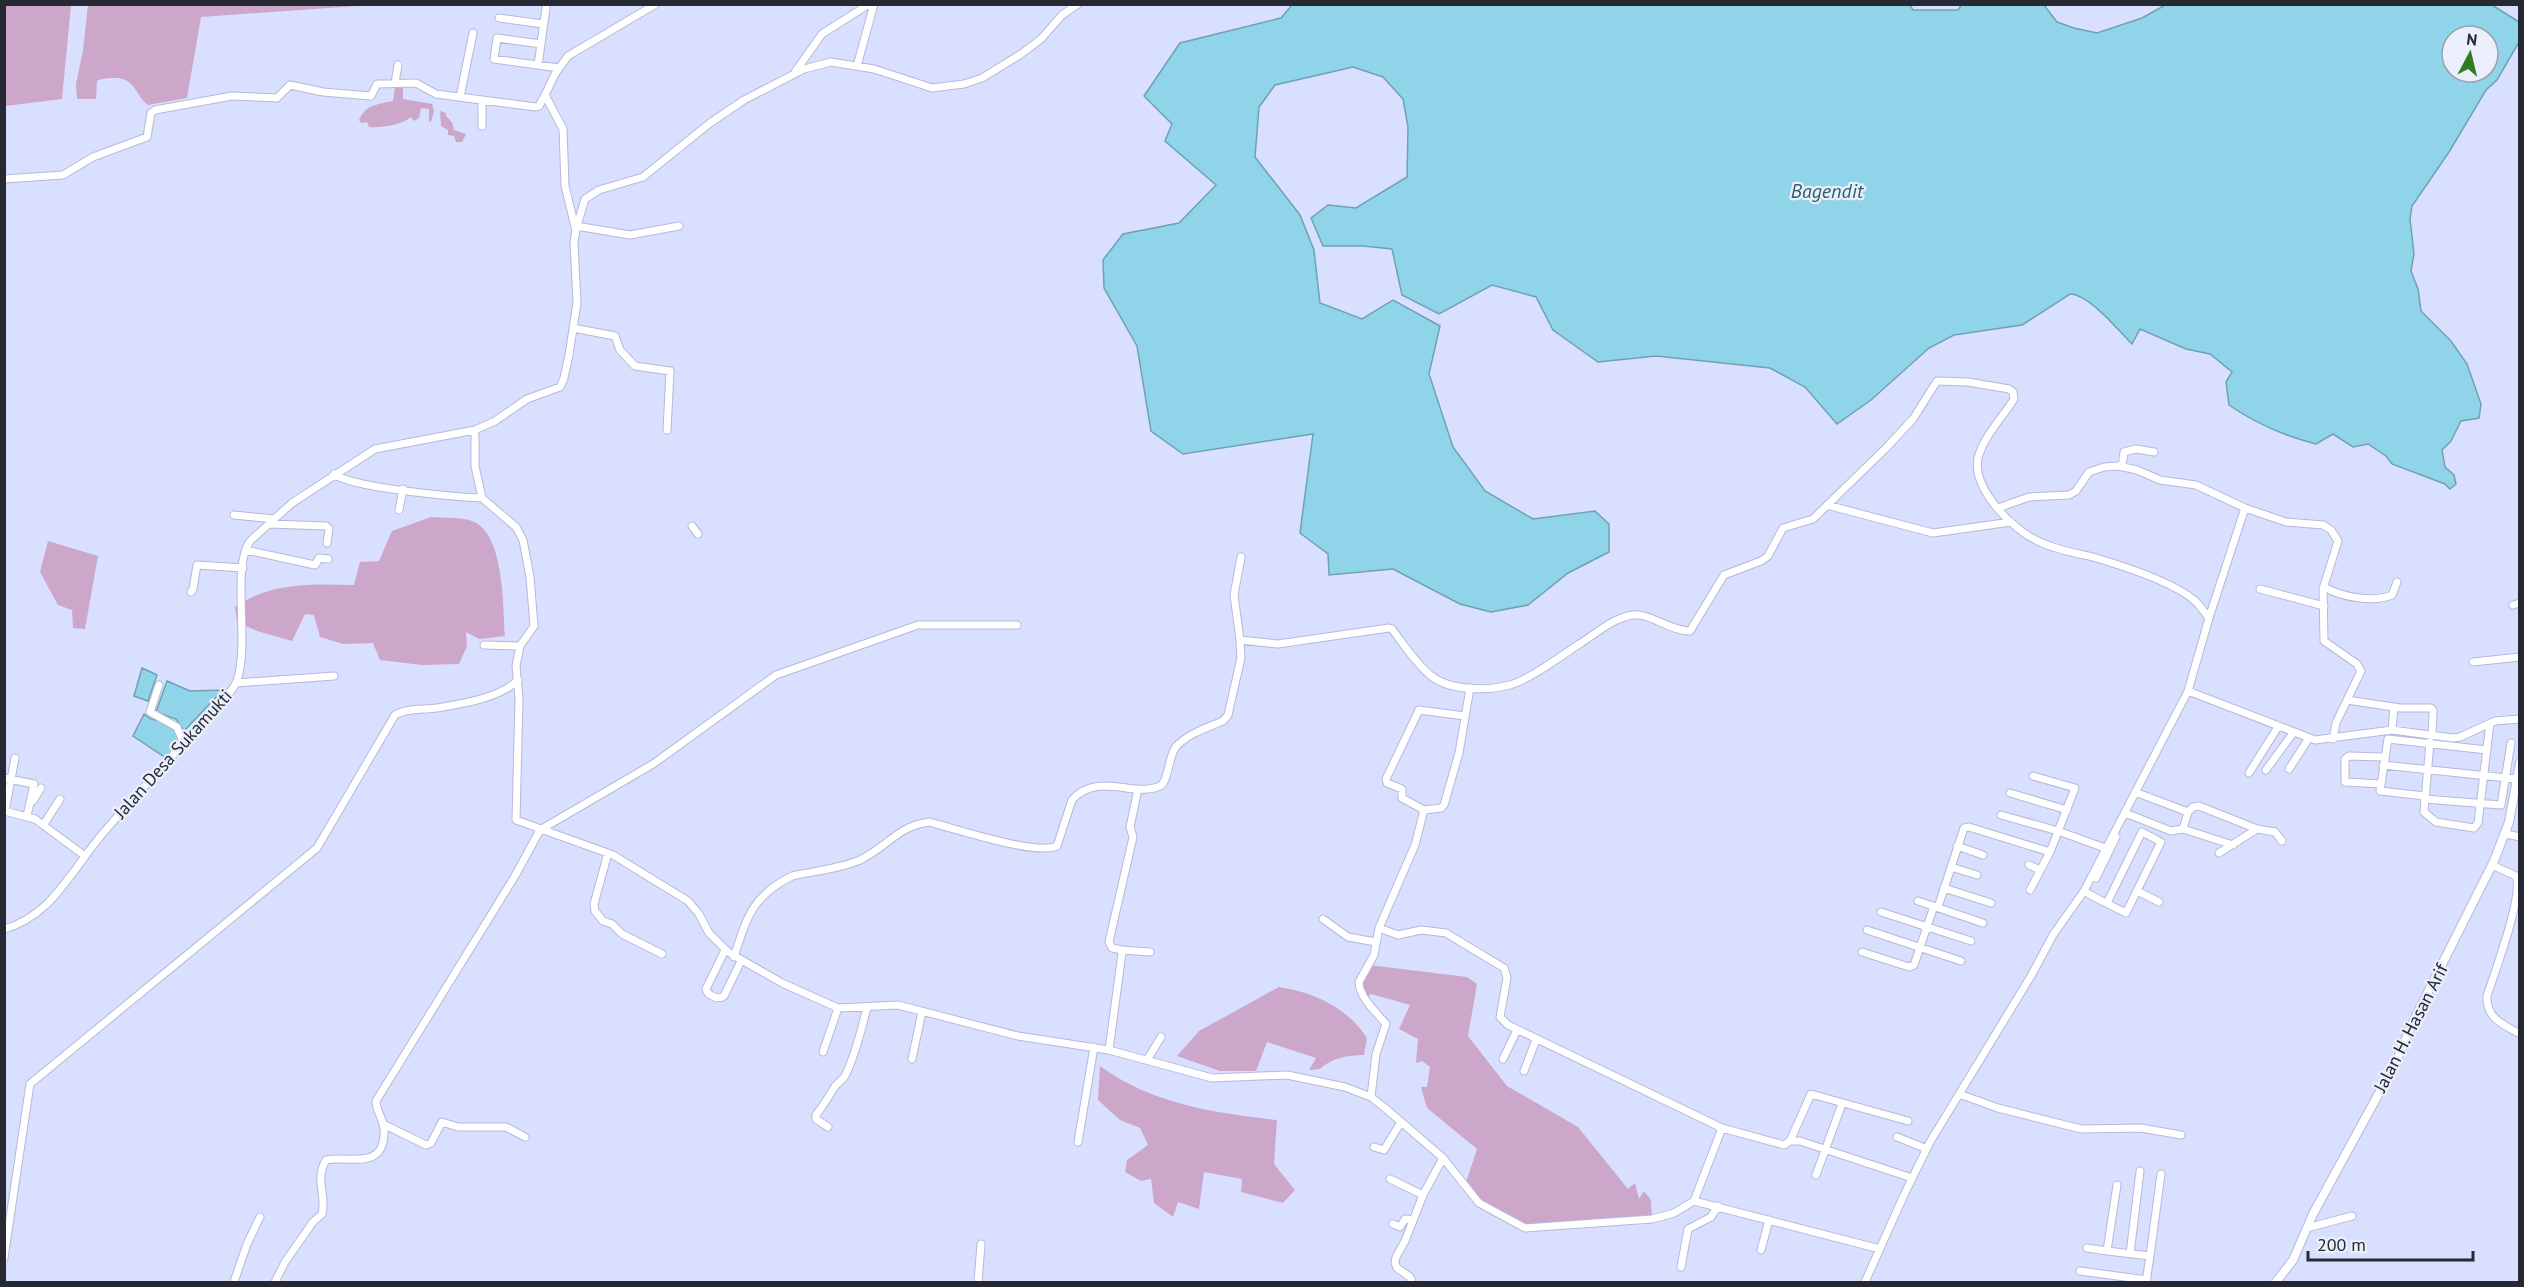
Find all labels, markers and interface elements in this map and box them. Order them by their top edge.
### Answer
north arrow [2440,24,2500,84]
text: N [2465,29,2478,50]
water label: Bagendit [1791,178,1865,204]
street label: Jalan Desa Sukamukti [108,684,237,824]
street label: Jalan H. Hasan Arif [2368,959,2453,1097]
scale bar [2308,1224,2473,1262]
text: 200 m [2317,1233,2366,1256]

